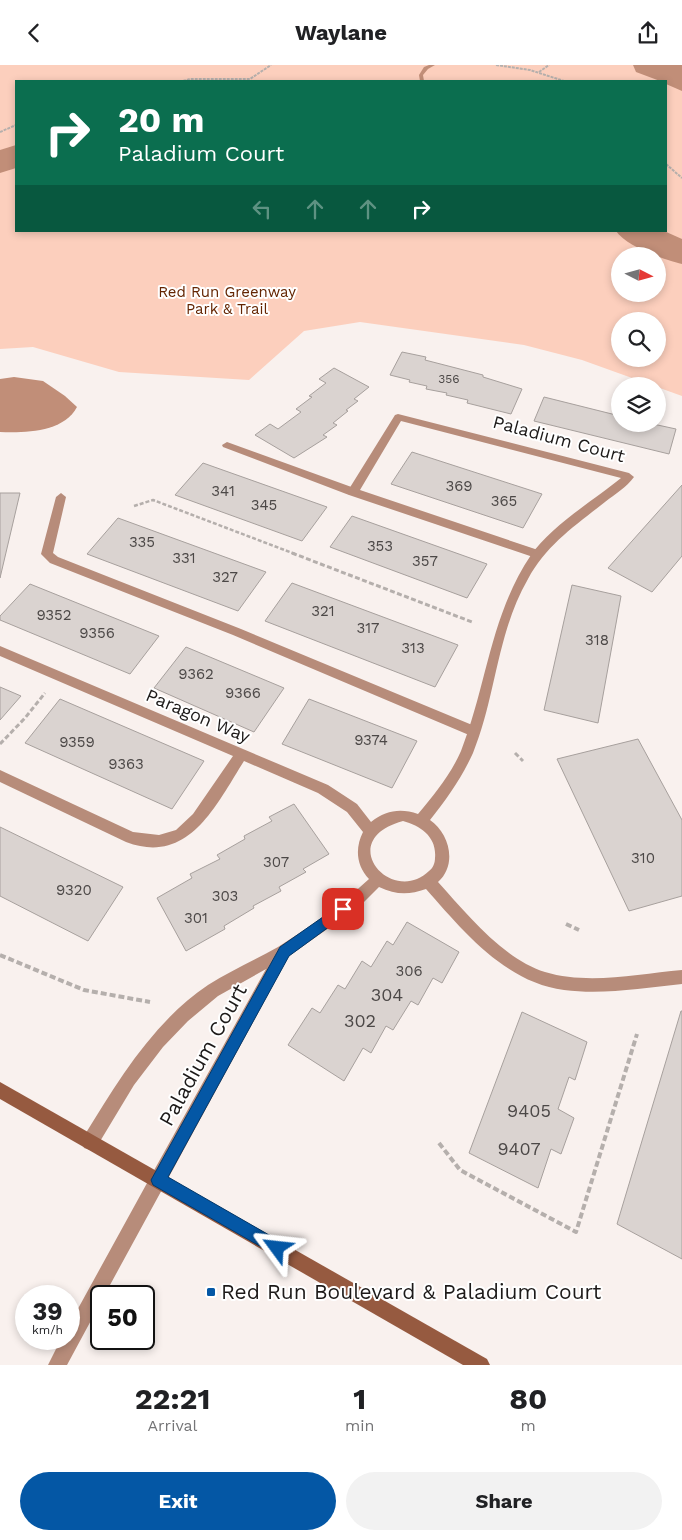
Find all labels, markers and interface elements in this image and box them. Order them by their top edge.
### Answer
icon: back [20,19,48,47]
icon: share [634,19,662,47]
text: Waylane [295,20,387,45]
text: 20 m [118,99,204,141]
icon: right [35,100,100,165]
text: Paladium Court [118,141,284,166]
icon: left [248,195,276,223]
icon: ahead [301,195,329,223]
icon: ahead [354,195,382,223]
icon: right [407,195,435,223]
north arrow [611,247,666,303]
map controls [611,247,666,432]
park label: Red Run Greenway Park & Trail [158,283,296,318]
button: search [611,312,666,367]
house number: 356 [438,372,460,386]
button: layers [611,377,666,432]
street label: Paladium Court [491,411,628,466]
house number: 369 [445,477,473,495]
house number: 341 [211,482,235,500]
house number: 365 [491,492,517,510]
house number: 345 [251,496,277,514]
house number: 335 [129,533,155,551]
house number: 353 [367,537,393,555]
house number: 331 [172,549,196,567]
house number: 357 [412,552,438,570]
house number: 327 [212,568,238,586]
house number: 321 [311,602,335,620]
house number: 9352 [36,606,72,624]
house number: 317 [356,619,380,637]
house number: 9356 [79,624,115,642]
house number: 318 [585,631,609,649]
house number: 313 [401,639,425,657]
house number: 9362 [178,665,214,683]
street label: Paragon Way [143,684,254,747]
house number: 9366 [225,684,261,702]
house number: 9374 [354,731,388,749]
house number: 9359 [59,733,95,751]
house number: 9363 [108,755,144,773]
house number: 310 [631,849,655,867]
house number: 307 [263,853,289,871]
house number: 9320 [56,881,92,899]
house number: 303 [212,887,238,905]
pin [322,888,364,930]
icon: arrive [329,895,357,923]
house number: 301 [184,909,208,927]
house number: 306 [395,962,423,980]
street label: Paladium Court [153,979,252,1130]
house number: 304 [371,984,403,1005]
house number: 302 [344,1010,376,1031]
house number: 9405 [507,1100,551,1121]
house number: 9407 [497,1138,541,1159]
position arrow [250,1221,302,1273]
place label: Red Run Boulevard & Paladium Court [221,1279,602,1304]
speed limit sign: 50 [90,1285,155,1350]
marker: Red Run Boulevard & Paladium Court [205,1286,217,1298]
text: 39 [32,1297,63,1326]
text: km/h [32,1323,63,1337]
text: 22:21 [135,1381,210,1416]
text: 1 [353,1381,366,1416]
text: 80 [509,1381,547,1416]
text: Arrival [148,1416,197,1435]
text: min [345,1416,374,1435]
text: m [521,1416,536,1435]
button: Exit [20,1472,336,1530]
button: Share [346,1472,662,1530]

